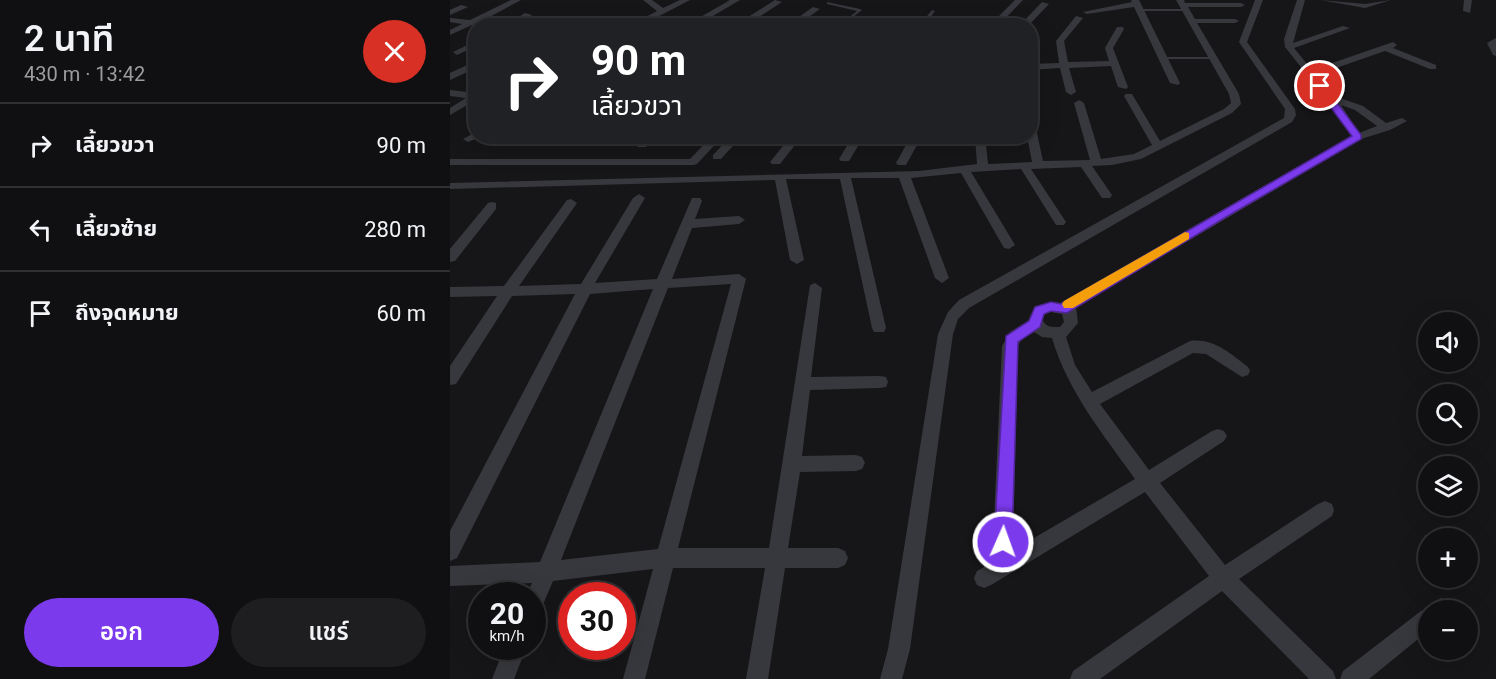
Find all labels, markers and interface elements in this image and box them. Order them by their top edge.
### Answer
text: 2 นาที [24,18,114,60]
button: close [363,20,426,83]
text: 90 m [591,36,686,85]
icon: right [492,42,570,120]
pin [1294,60,1345,111]
text: 430 m · 13:42 [24,62,145,86]
icon: arrive [1303,69,1336,102]
text: เลี้ยวขวา [591,90,682,122]
icon: right [24,129,57,162]
text: เลี้ยวขวา [75,132,155,157]
text: 90 m [377,133,426,158]
icon: left [24,213,57,246]
text: เลี้ยวซ้าย [75,216,157,241]
text: 280 m [364,217,426,242]
icon: arrive [24,297,57,330]
text: ถึงจุดหมาย [75,300,179,325]
text: 60 m [377,301,426,326]
map controls [1418,312,1478,660]
button: sound [1418,312,1478,372]
button: search [1418,384,1478,444]
button: layers [1418,456,1478,516]
position arrow [971,510,1035,574]
button: + [1418,528,1478,588]
speed limit sign: 30 [558,582,636,660]
text: 20 [490,596,524,631]
button: ออก [24,598,219,667]
button: แชร์ [231,598,426,667]
button: − [1418,600,1478,660]
text: km/h [489,627,525,645]

